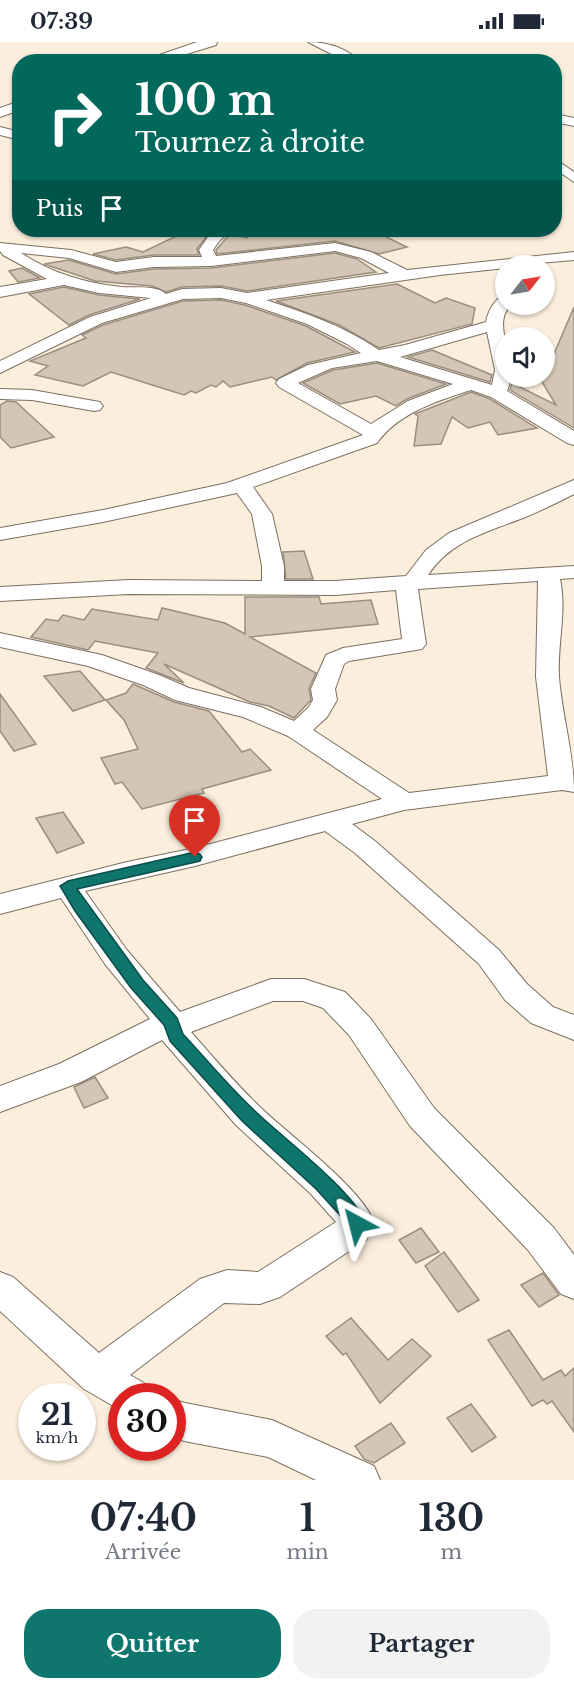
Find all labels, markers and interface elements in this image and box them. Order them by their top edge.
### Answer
text: 07:39 [30,8,93,35]
text: 100 m [135,74,274,126]
icon: right [36,78,114,156]
text: Tournez à droite [135,126,365,159]
icon: arrive [95,192,128,225]
text: Puis [36,195,83,222]
north arrow [495,255,555,315]
map controls [495,255,555,387]
button: sound [495,327,555,387]
pin [169,795,220,857]
icon: arrive [178,804,211,837]
position arrow [325,1192,389,1256]
speed limit sign: 30 [108,1383,186,1461]
text: 21 [41,1396,73,1433]
text: km/h [36,1428,78,1447]
text: 07:40 [90,1496,197,1541]
text: 1 [300,1496,315,1541]
text: 130 [418,1496,484,1541]
text: Arrivée [105,1540,181,1564]
text: min [287,1540,329,1564]
text: m [441,1540,462,1564]
button: Quitter [24,1609,281,1678]
button: Partager [293,1609,550,1678]

